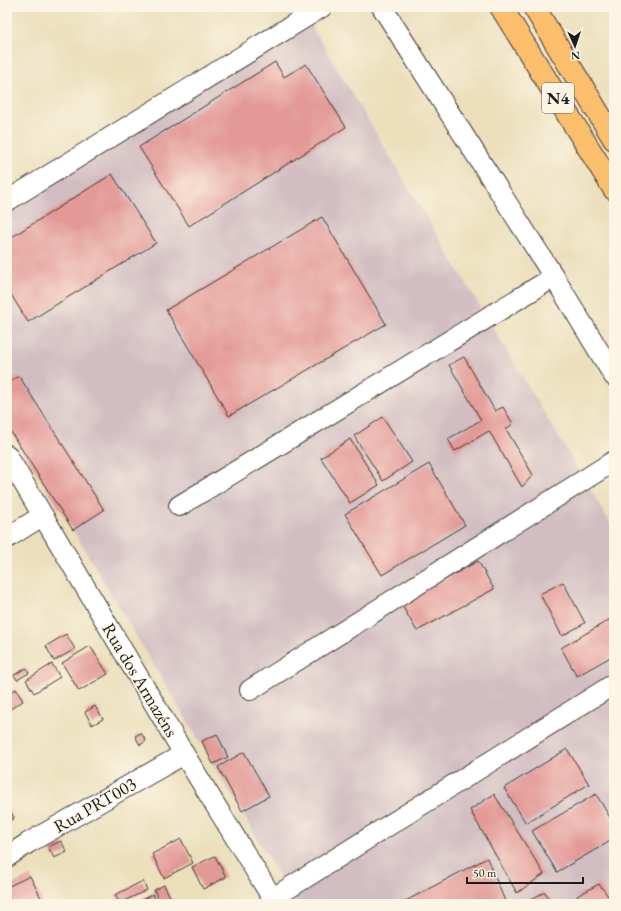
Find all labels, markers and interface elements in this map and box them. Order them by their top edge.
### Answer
north arrow [555,26,595,66]
text: N [571,49,580,63]
road number: N4 [542,83,574,113]
street label: Rua dos Armazéns [97,619,184,741]
street label: Rua PRT003 [49,772,140,838]
scale bar [467,859,583,885]
text: 50 m [473,865,497,881]

